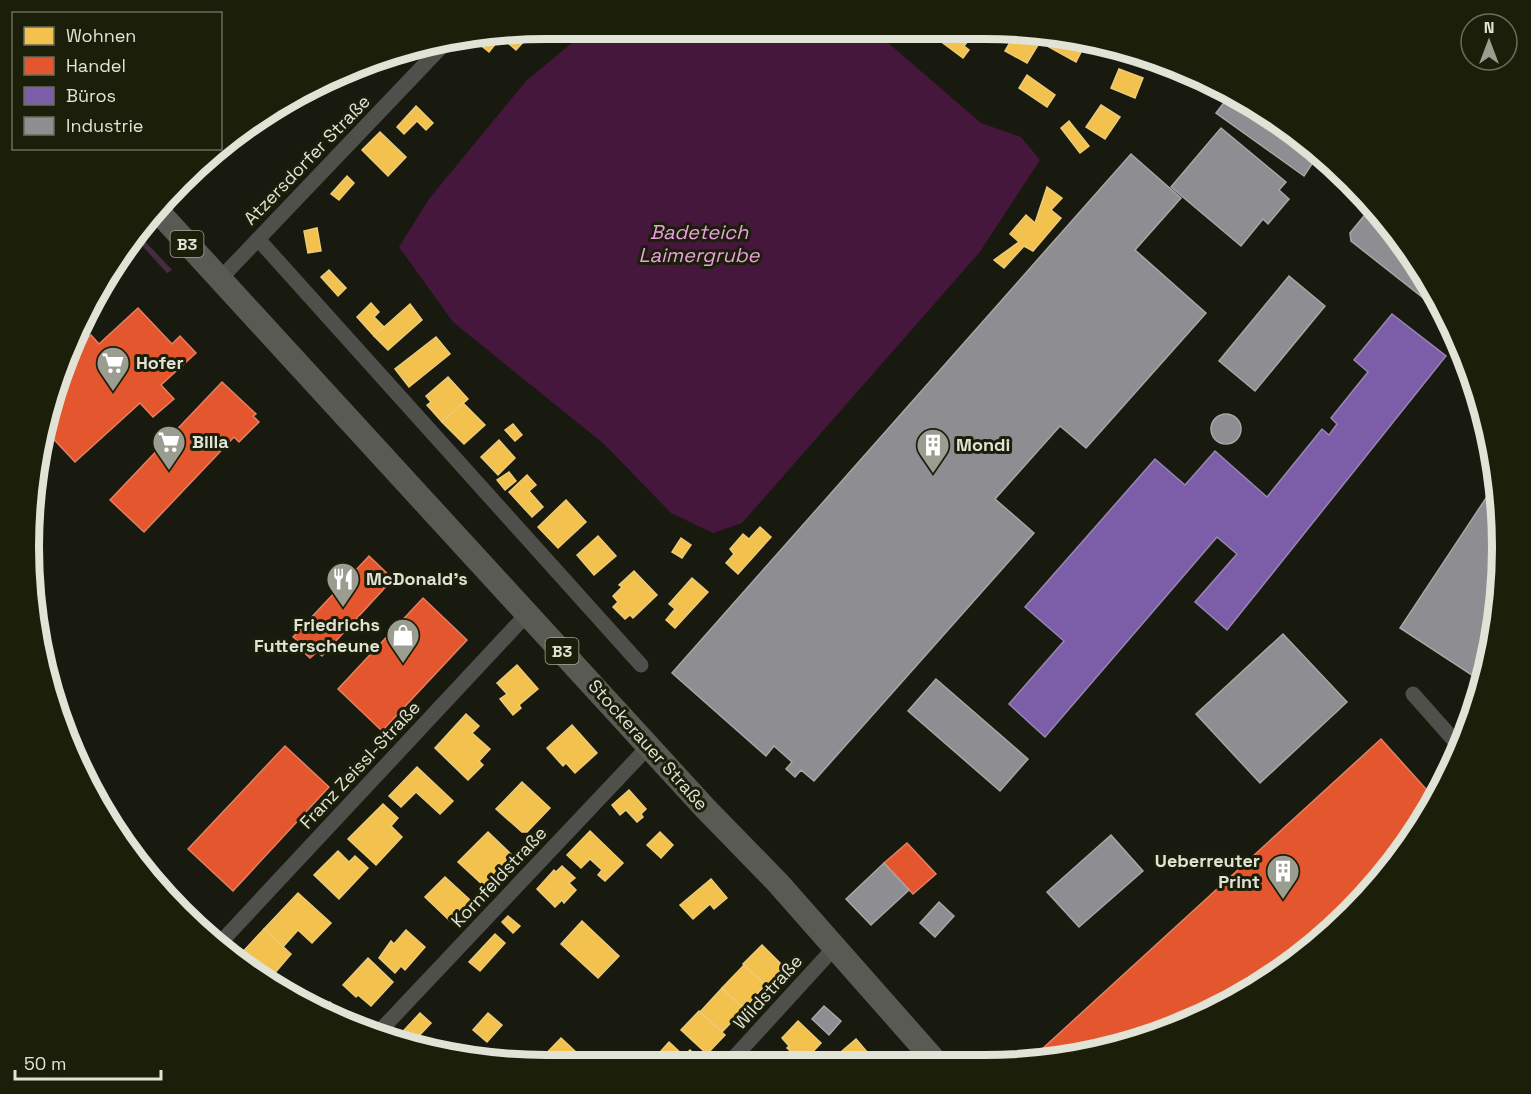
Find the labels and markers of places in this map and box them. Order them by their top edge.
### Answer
supermarket icon: Hofer [95,345,131,392]
place label: Hofer [136,351,184,374]
supermarket icon: Billa [151,424,187,471]
building icon: Mondi [915,427,951,474]
place label: Billa [192,430,229,453]
place label: Mondi [956,433,1010,456]
restaurant icon: McDonald's [325,561,361,608]
place label: McDonald's [366,567,468,590]
place label: Friedrichs Futterscheune [254,613,380,657]
shop icon: Friedrichs Futterscheune [385,617,421,664]
place label: Ueberreuter Print [1155,849,1260,893]
building icon: Ueberreuter Print [1265,853,1301,900]

